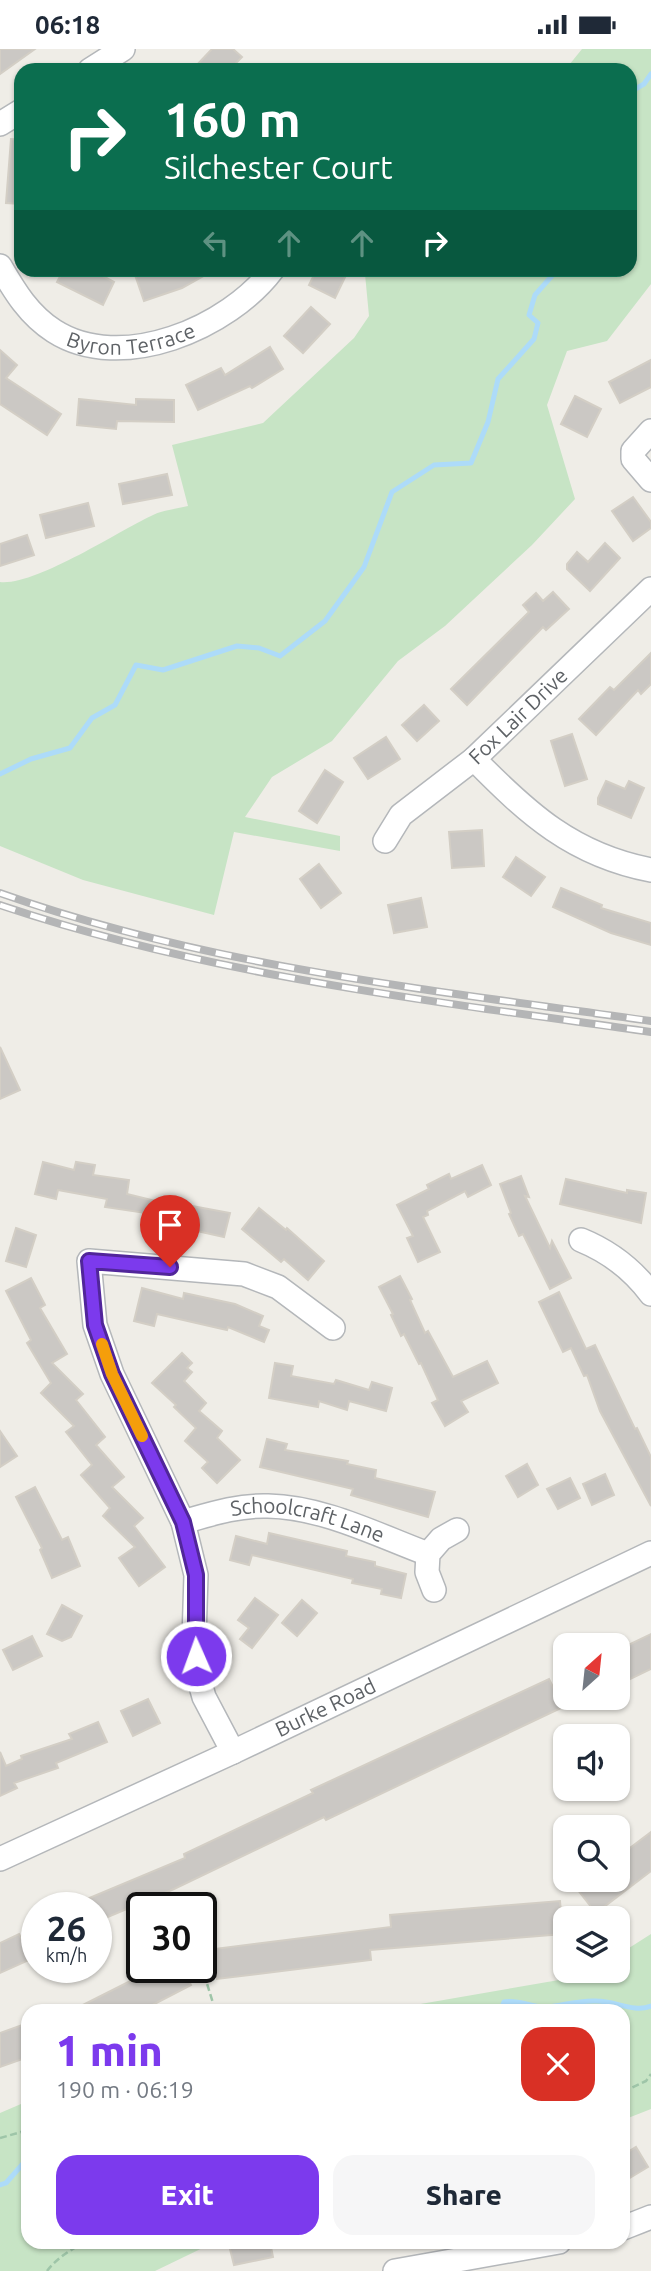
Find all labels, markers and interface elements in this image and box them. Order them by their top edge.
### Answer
text: 06:18 [35,10,100,39]
icon: right [49,91,140,182]
text: 160 m [164,91,301,146]
text: Silchester Court [164,149,393,185]
icon: left [197,224,235,262]
icon: ahead [270,224,308,262]
icon: ahead [343,224,381,262]
icon: right [416,224,454,262]
street label: Byron Terrace [64,318,199,359]
street label: Fox Lair Drive [463,663,572,769]
pin [140,1195,200,1267]
icon: arrive [151,1206,189,1244]
street label: Schoolcraft Lane [228,1493,388,1546]
position arrow [159,1619,233,1693]
north arrow [553,1633,630,1710]
map controls [553,1633,630,1983]
street label: Burke Road [271,1673,379,1741]
button: sound [553,1724,630,1801]
button: search [553,1815,630,1892]
speed limit sign: 30 [126,1892,217,1983]
button: layers [553,1906,630,1983]
text: 26 [47,1908,86,1948]
text: km/h [46,1945,87,1965]
text: 1 min [56,2027,163,2074]
button: close [521,2027,595,2101]
text: 190 m · 06:19 [56,2077,194,2102]
button: Exit [56,2155,319,2235]
button: Share [333,2155,595,2235]

